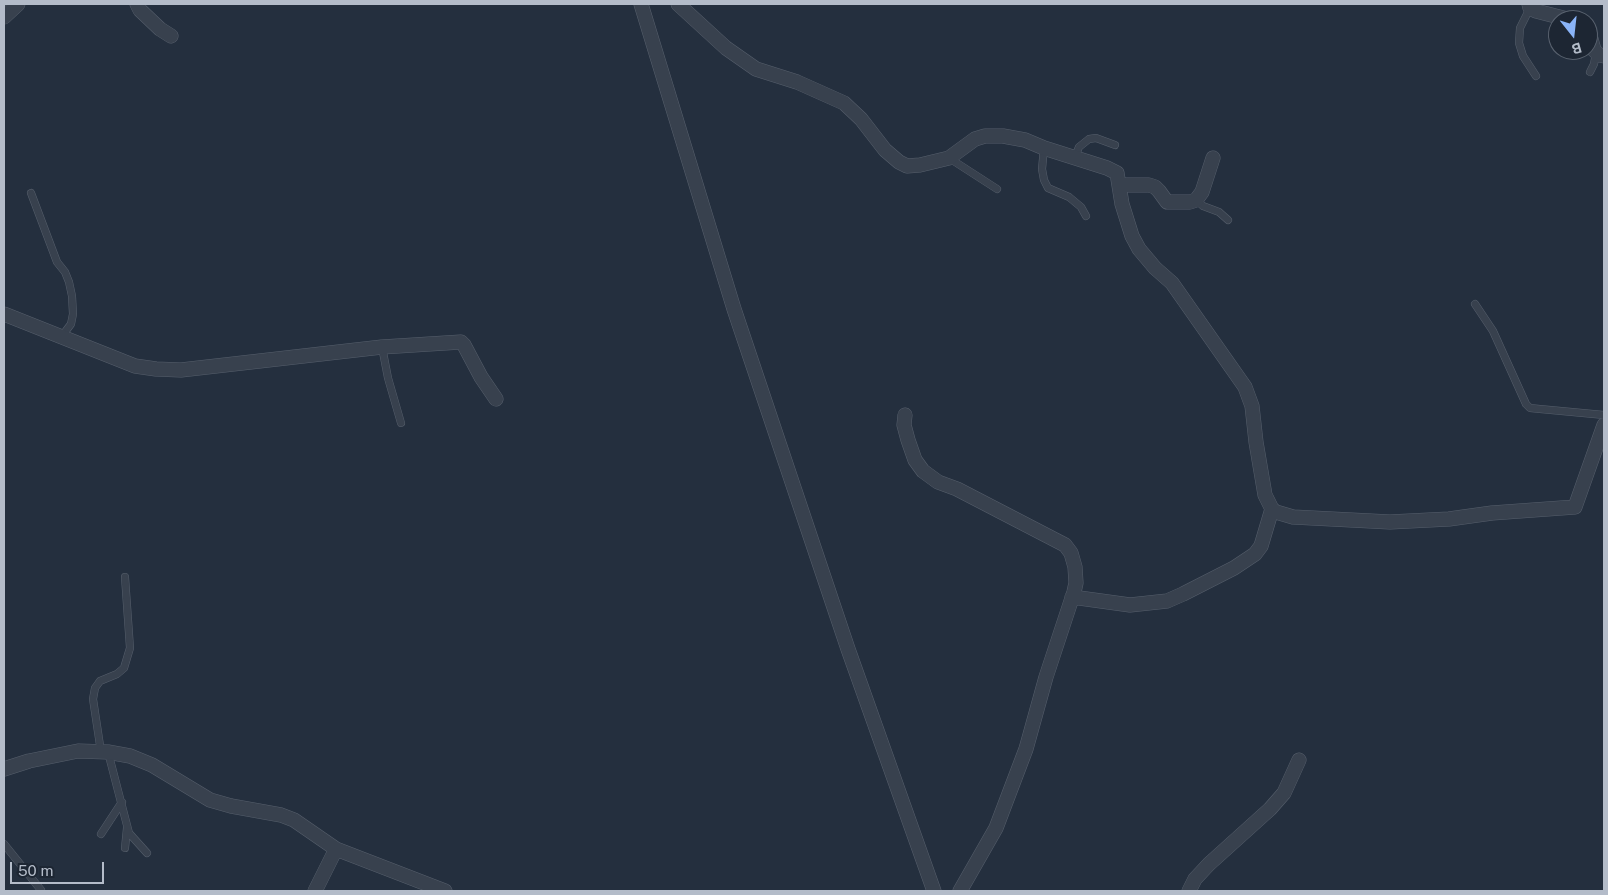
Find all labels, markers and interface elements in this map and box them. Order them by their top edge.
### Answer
north arrow [1548,10,1598,60]
text: B [1570,39,1584,57]
scale bar [12,852,106,884]
text: 50 m [18,862,53,879]

